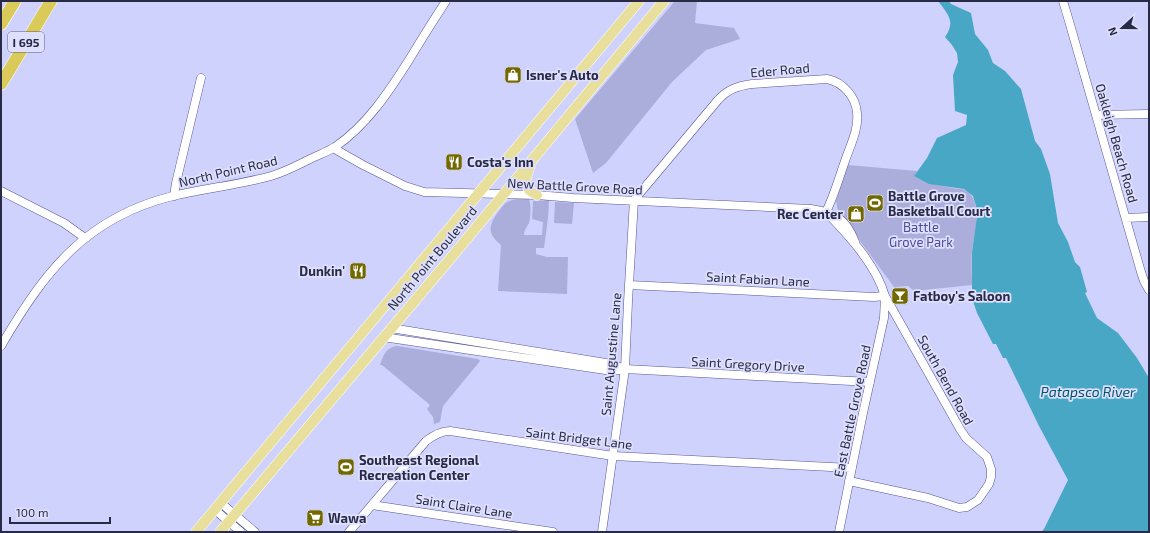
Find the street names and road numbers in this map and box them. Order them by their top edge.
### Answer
road number: I 695 [8,32,44,52]
street label: Eder Road [750,59,810,81]
street label: Oakleigh Beach Road [1092,82,1142,204]
street label: North Point Road [177,152,279,190]
street label: New Battle Grove Road [507,174,643,198]
street label: North Point Boulevard [384,203,480,313]
street label: Saint Fabian Lane [706,268,810,290]
street label: Saint Augustine Lane [598,292,624,416]
street label: South Bend Road [915,332,977,428]
street label: East Battle Grove Road [830,343,874,479]
street label: Saint Gregory Drive [691,353,805,375]
street label: Saint Bridget Lane [525,424,633,452]
street label: Saint Claire Lane [414,490,514,522]

